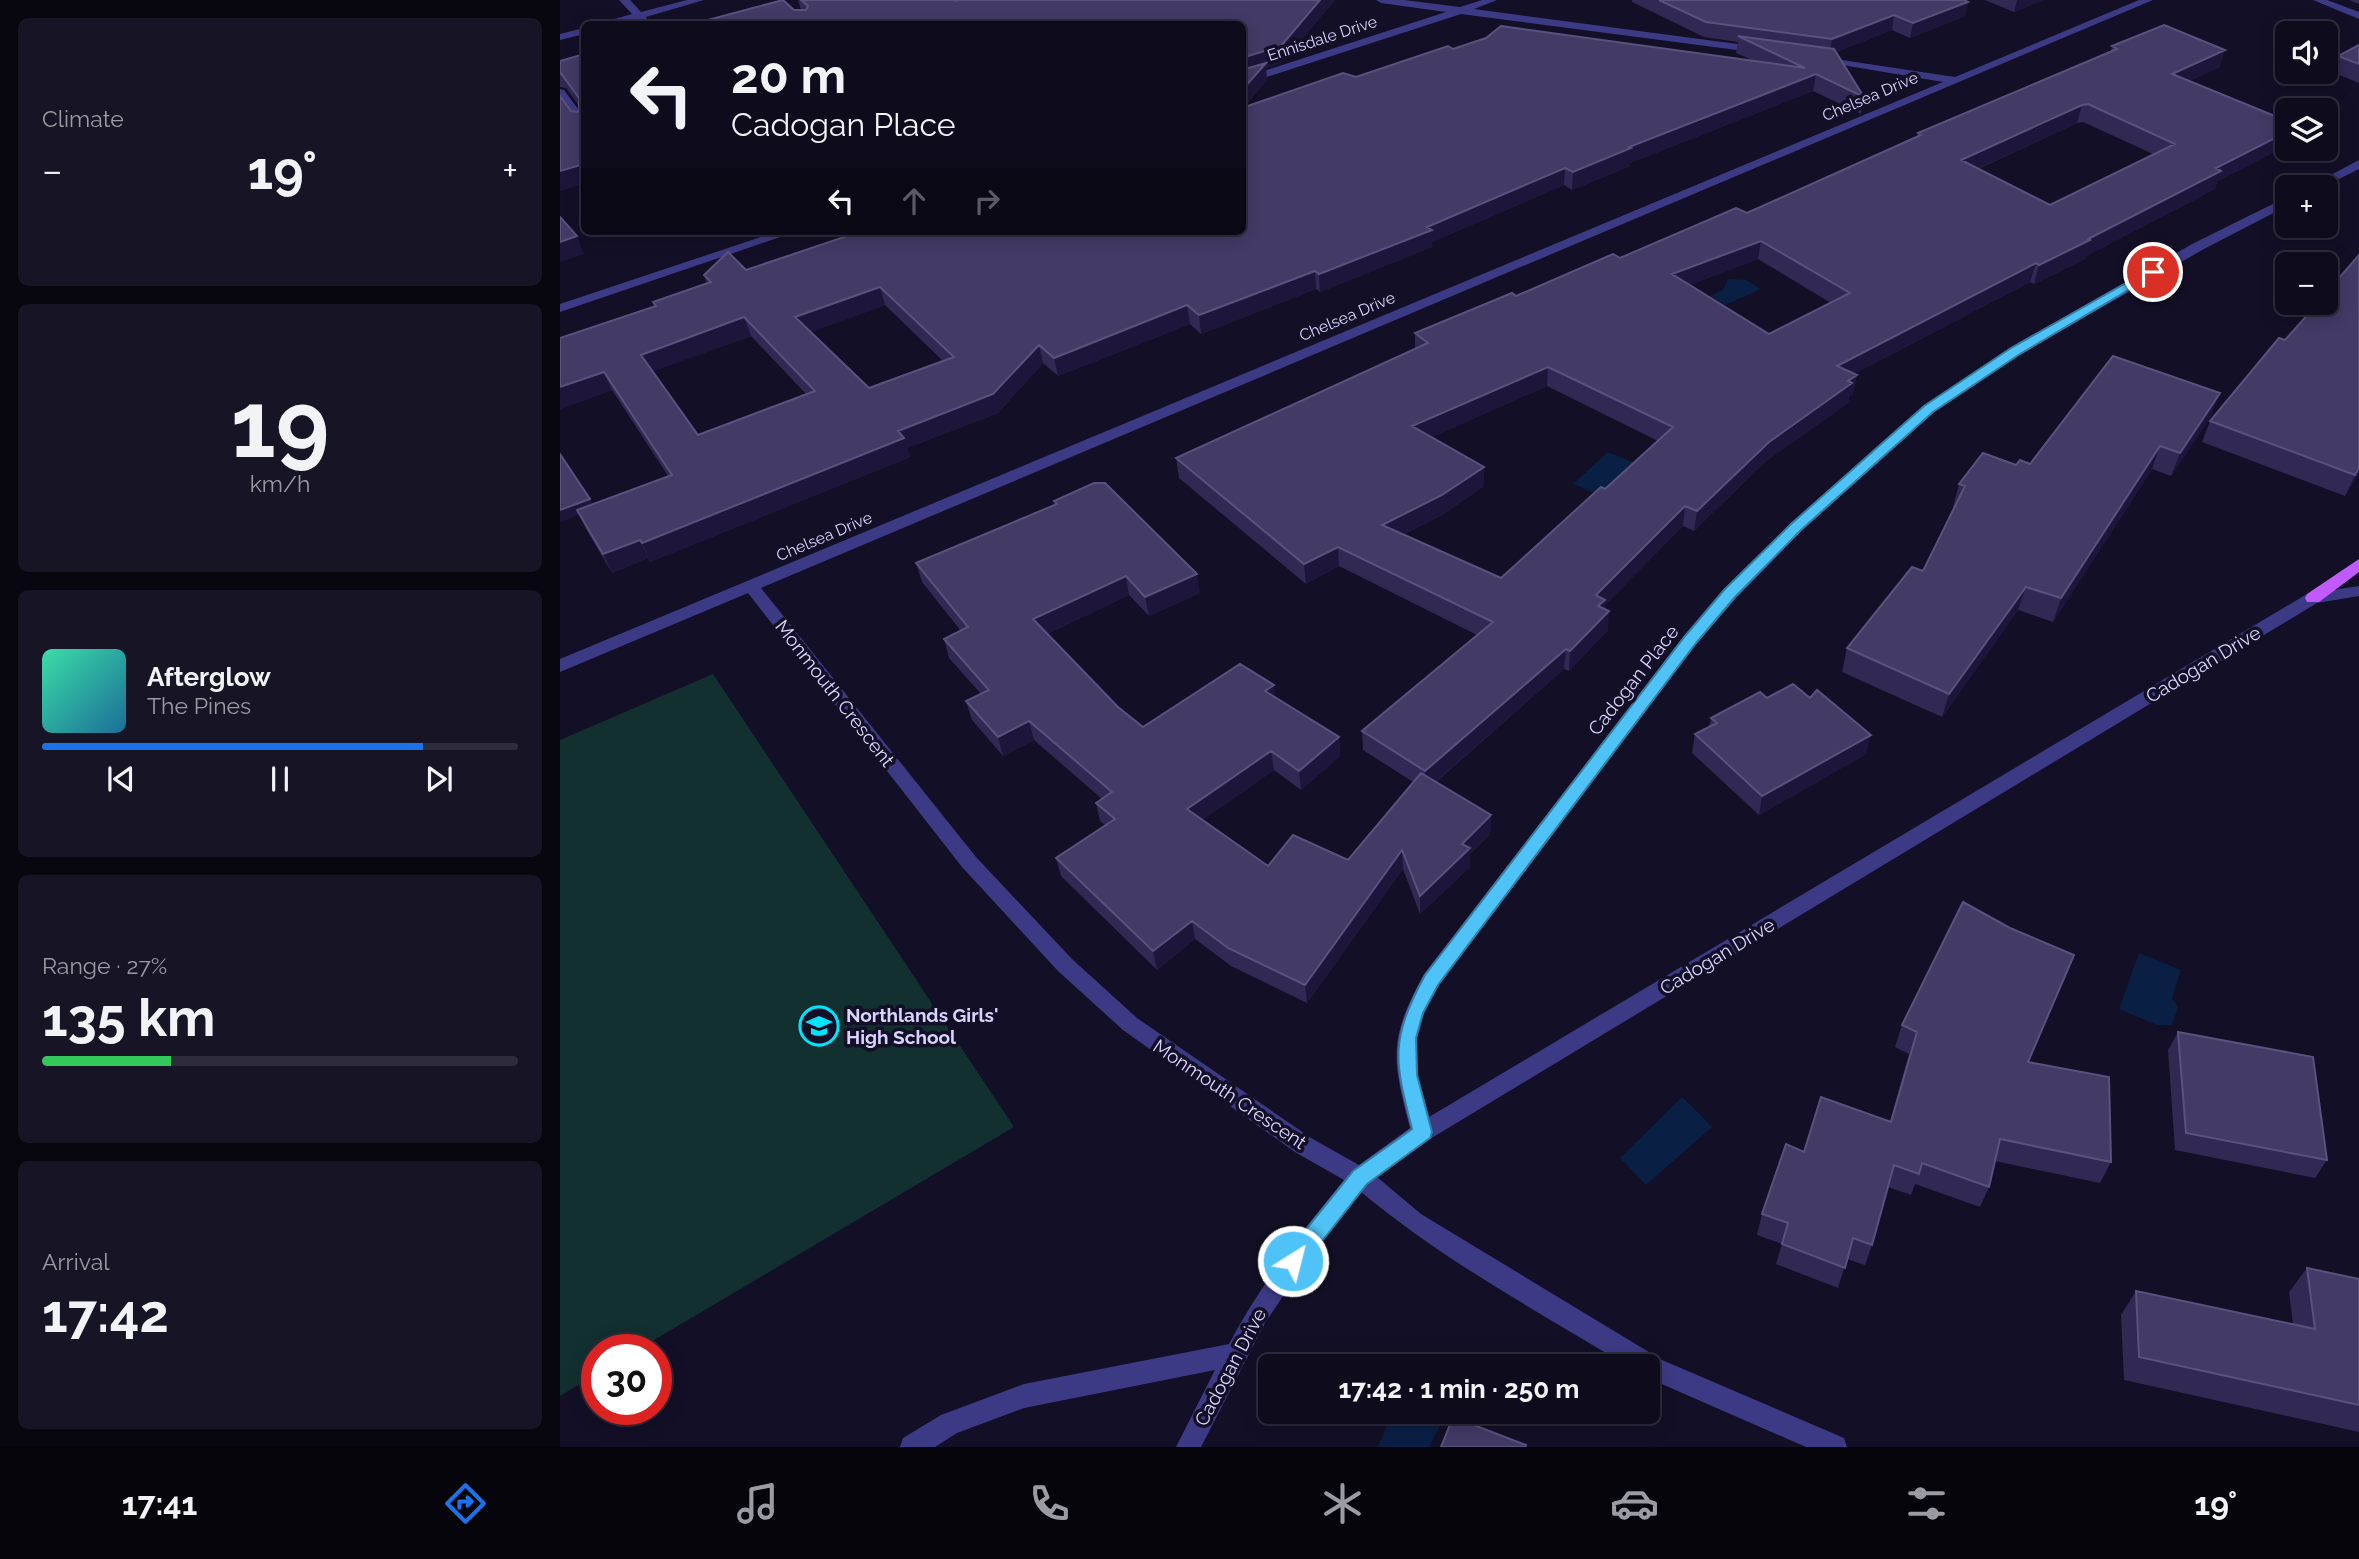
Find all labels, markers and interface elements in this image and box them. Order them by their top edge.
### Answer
street label: Ennisdale Drive [1265,12,1379,65]
map controls [2275,21,2338,315]
button: sound [2275,21,2338,84]
text: 20 m [731,47,846,104]
icon: left [616,49,707,140]
street label: Chelsea Drive [1819,68,1921,125]
button: layers [2275,98,2338,161]
text: Climate [42,105,124,132]
text: Cadogan Place [731,106,956,143]
text: 19° [248,140,317,201]
text: − [42,148,62,193]
text: + [502,148,518,193]
button: + [2275,175,2338,238]
icon: left [822,182,860,220]
icon: ahead [895,182,933,220]
icon: right [968,182,1006,220]
pin [2123,242,2183,302]
button: − [2275,252,2338,315]
icon: arrive [2134,253,2172,291]
street label: Chelsea Drive [1296,288,1398,345]
text: 19 [231,371,329,478]
text: km/h [250,470,310,497]
street label: Chelsea Drive [773,508,875,565]
street label: Monmouth Crescent [771,615,899,771]
street label: Cadogan Place [1583,621,1683,739]
street label: Cadogan Drive [2142,621,2264,707]
text: Afterglow [147,662,271,692]
text: The Pines [147,692,251,719]
icon: previous [102,760,140,798]
icon: pause [261,760,299,798]
icon: next [420,760,458,798]
street label: Cadogan Drive [1656,913,1778,999]
text: Range · 27% [42,952,167,979]
text: 135 km [42,987,215,1048]
place label: Northlands Girls' High School [846,1004,998,1048]
school or university icon: Northlands Girls' High School [798,1005,840,1047]
street label: Monmouth Crescent [1149,1035,1311,1154]
position arrow [1256,1224,1330,1298]
text: Arrival [42,1248,109,1275]
text: 17:42 [42,1283,169,1344]
street label: Cadogan Drive [1190,1304,1270,1430]
speed limit sign: 30 [581,1334,672,1425]
text: 17:42 · 1 min · 250 m [1338,1374,1580,1404]
icon: directions [441,1479,490,1528]
icon: music [733,1479,782,1528]
icon: phone [1025,1479,1074,1528]
icon: climate [1318,1479,1367,1528]
icon: car [1610,1479,1659,1528]
icon: filters [1902,1479,1951,1528]
text: 17:41 [122,1485,197,1522]
text: 19° [2194,1485,2237,1522]

